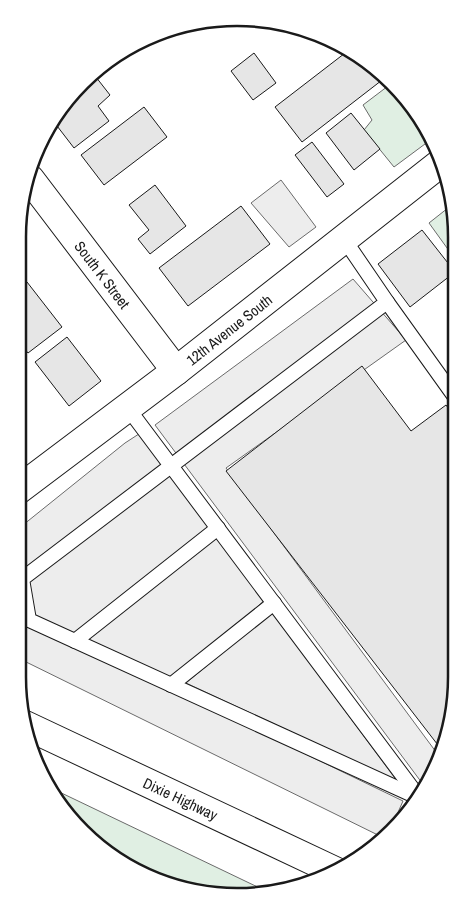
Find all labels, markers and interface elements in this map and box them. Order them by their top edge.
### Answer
street label: South K Street [70,236,136,313]
street label: 12th Avenue South [182,289,276,370]
street label: Dixie Highway [140,772,222,825]

